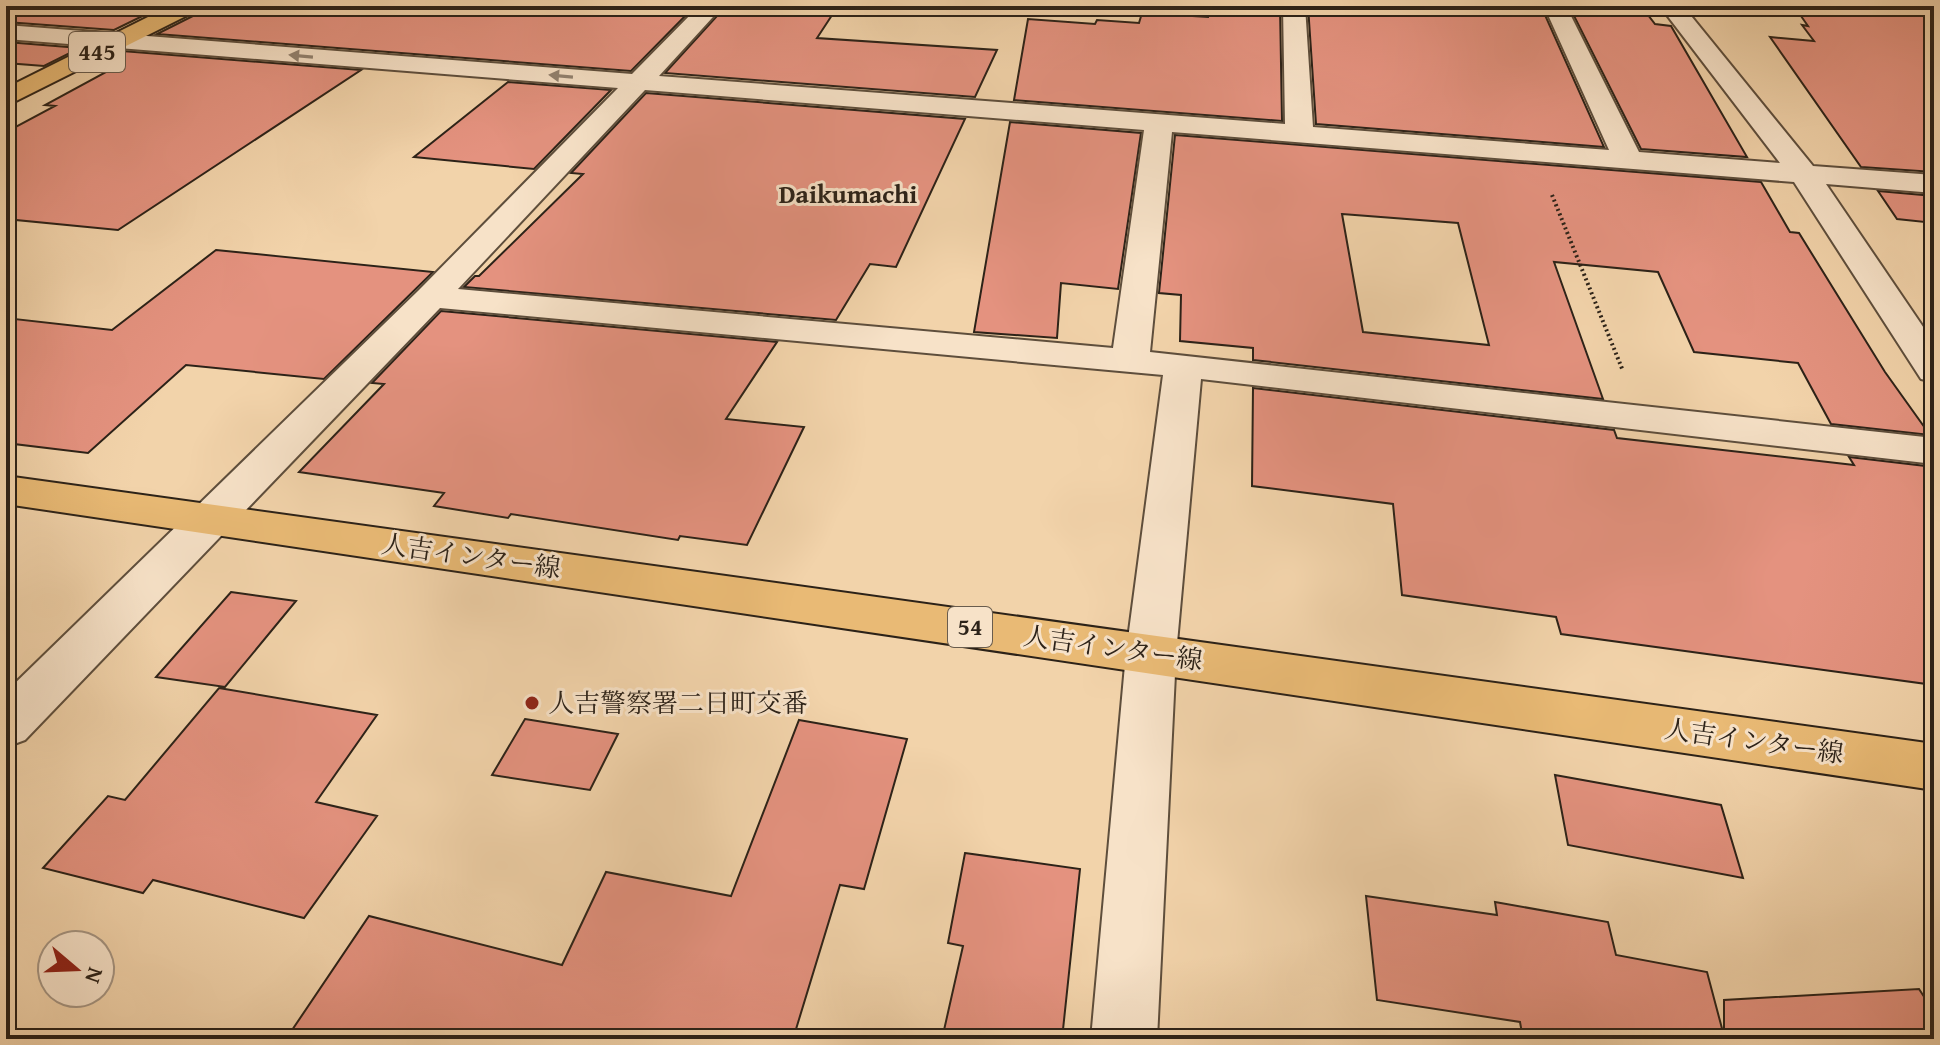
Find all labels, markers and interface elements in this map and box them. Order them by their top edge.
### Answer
road number: 445 [69,32,125,72]
one-way arrow [288,49,313,62]
one-way arrow [548,70,573,83]
district label: Daikumachi [779,174,917,213]
street label: 人吉インター線 [379,524,563,587]
road number: 54 [948,607,992,647]
street label: 人吉インター線 [1021,616,1205,679]
place label: 人吉警察署二日町交番 [548,683,808,722]
marker: 人吉警察署二日町交番 [523,694,541,712]
street label: 人吉インター線 [1662,709,1846,772]
north arrow [36,929,116,1009]
text: N [77,963,112,988]

